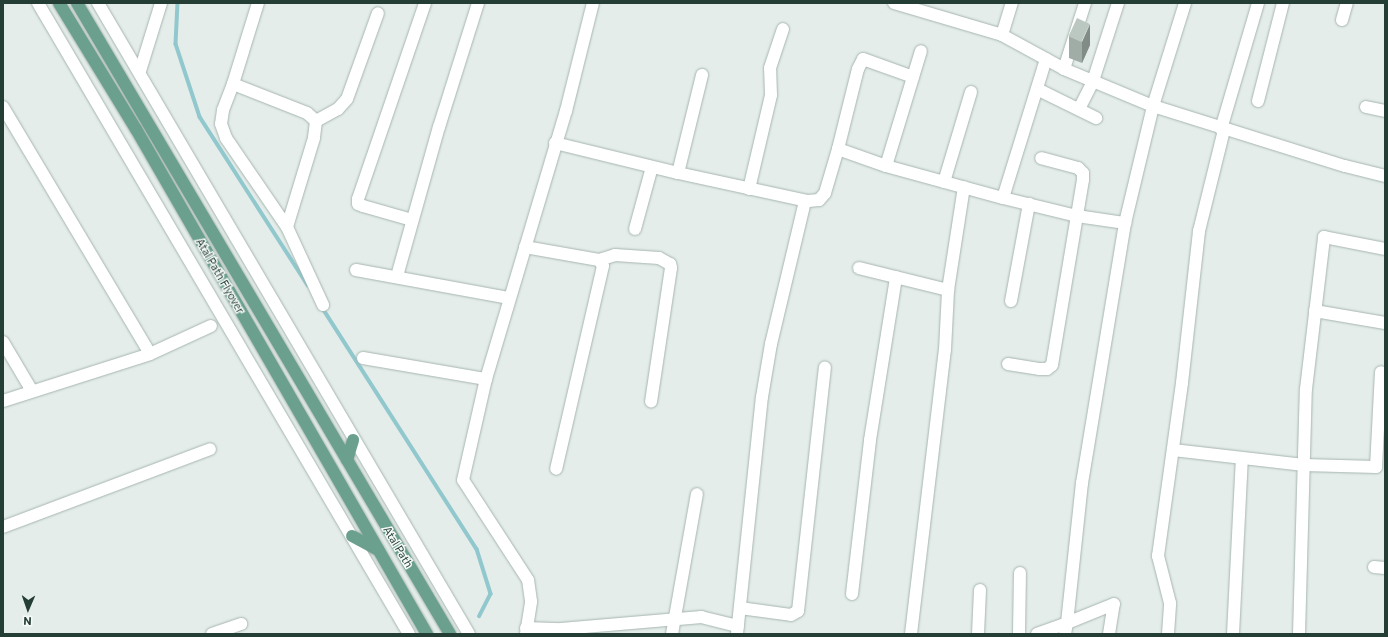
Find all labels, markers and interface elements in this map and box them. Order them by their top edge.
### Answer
street label: Atal Path Flyover [193,236,247,316]
street label: Atal Path [381,524,415,570]
north arrow [8,589,48,629]
text: N [23,615,32,628]

